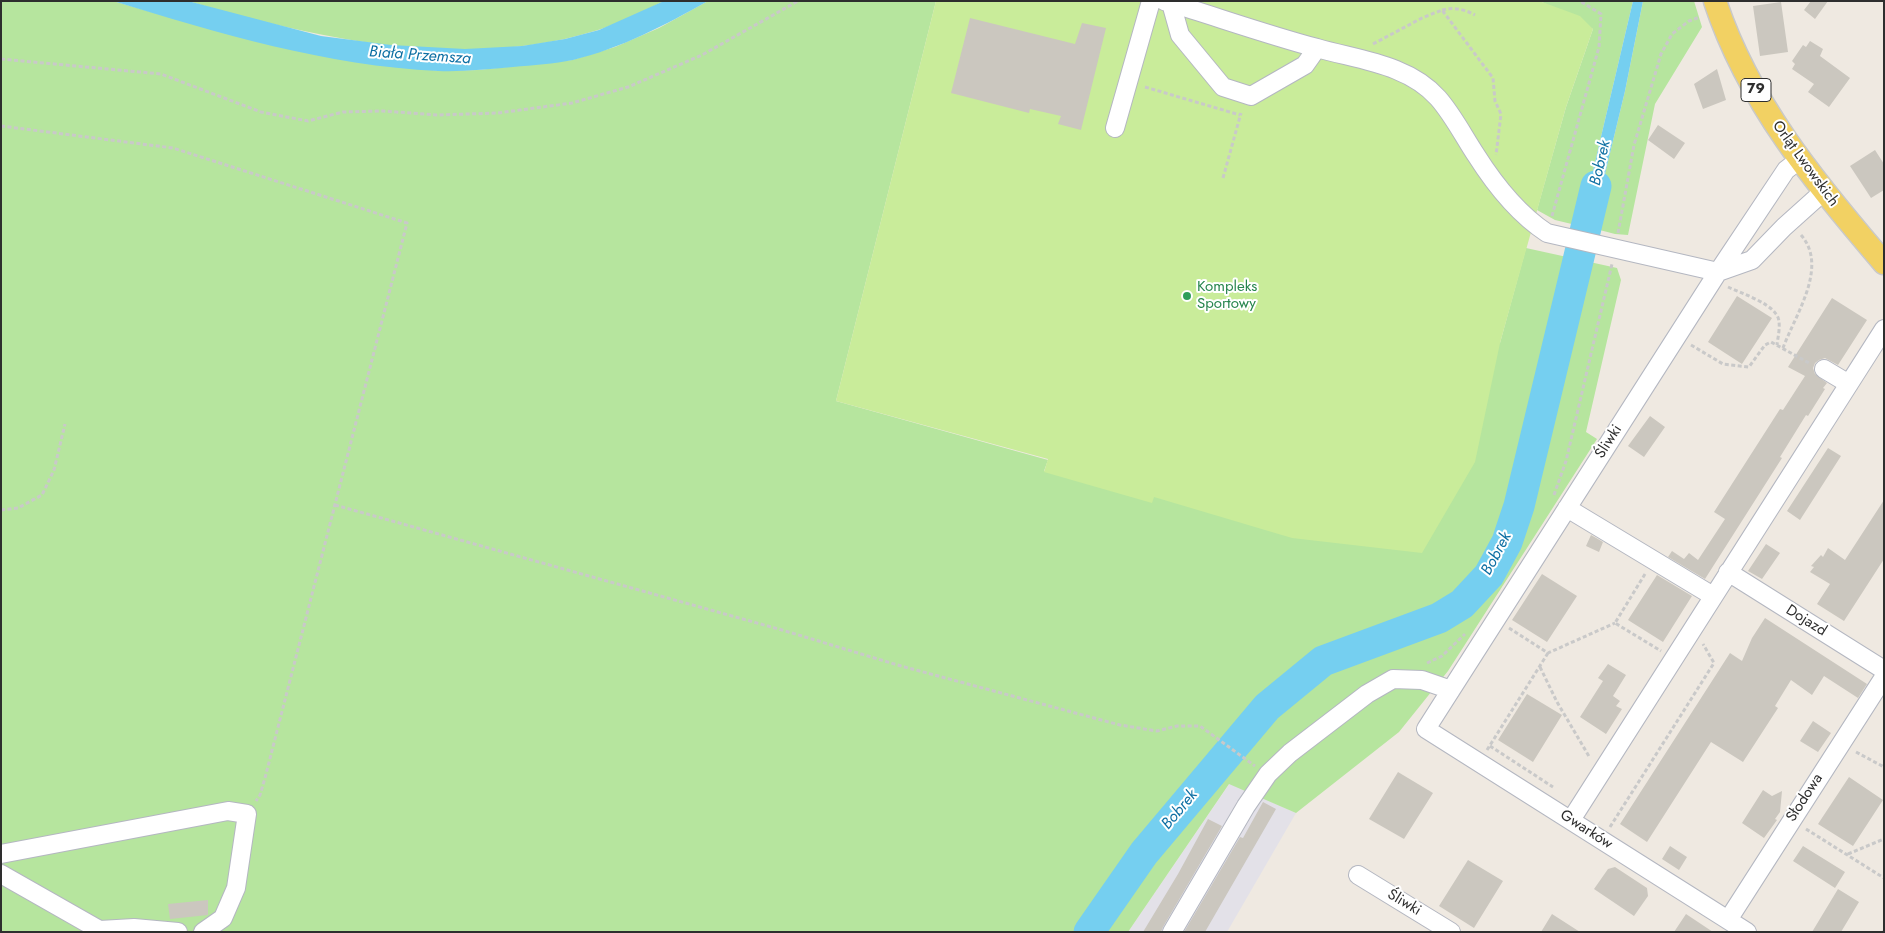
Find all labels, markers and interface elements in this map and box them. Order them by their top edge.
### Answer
water label: Biała Przemsza [368,43,472,69]
road number: 79 [1741,78,1771,102]
street label: Orląt Lwowskich [1768,118,1842,210]
water label: Bobrek [1586,138,1616,188]
place label: Kompleks Sportowy [1197,278,1257,313]
marker: Kompleks Sportowy [1181,290,1193,302]
street label: Śliwki [1592,422,1626,462]
water label: Bobrek [1478,529,1516,579]
street label: Dojazd [1782,601,1830,641]
street label: Słodowa [1783,771,1827,825]
water label: Bobrek [1158,786,1202,834]
street label: Gwarków [1556,806,1616,854]
street label: Śliwki [1384,886,1424,920]

